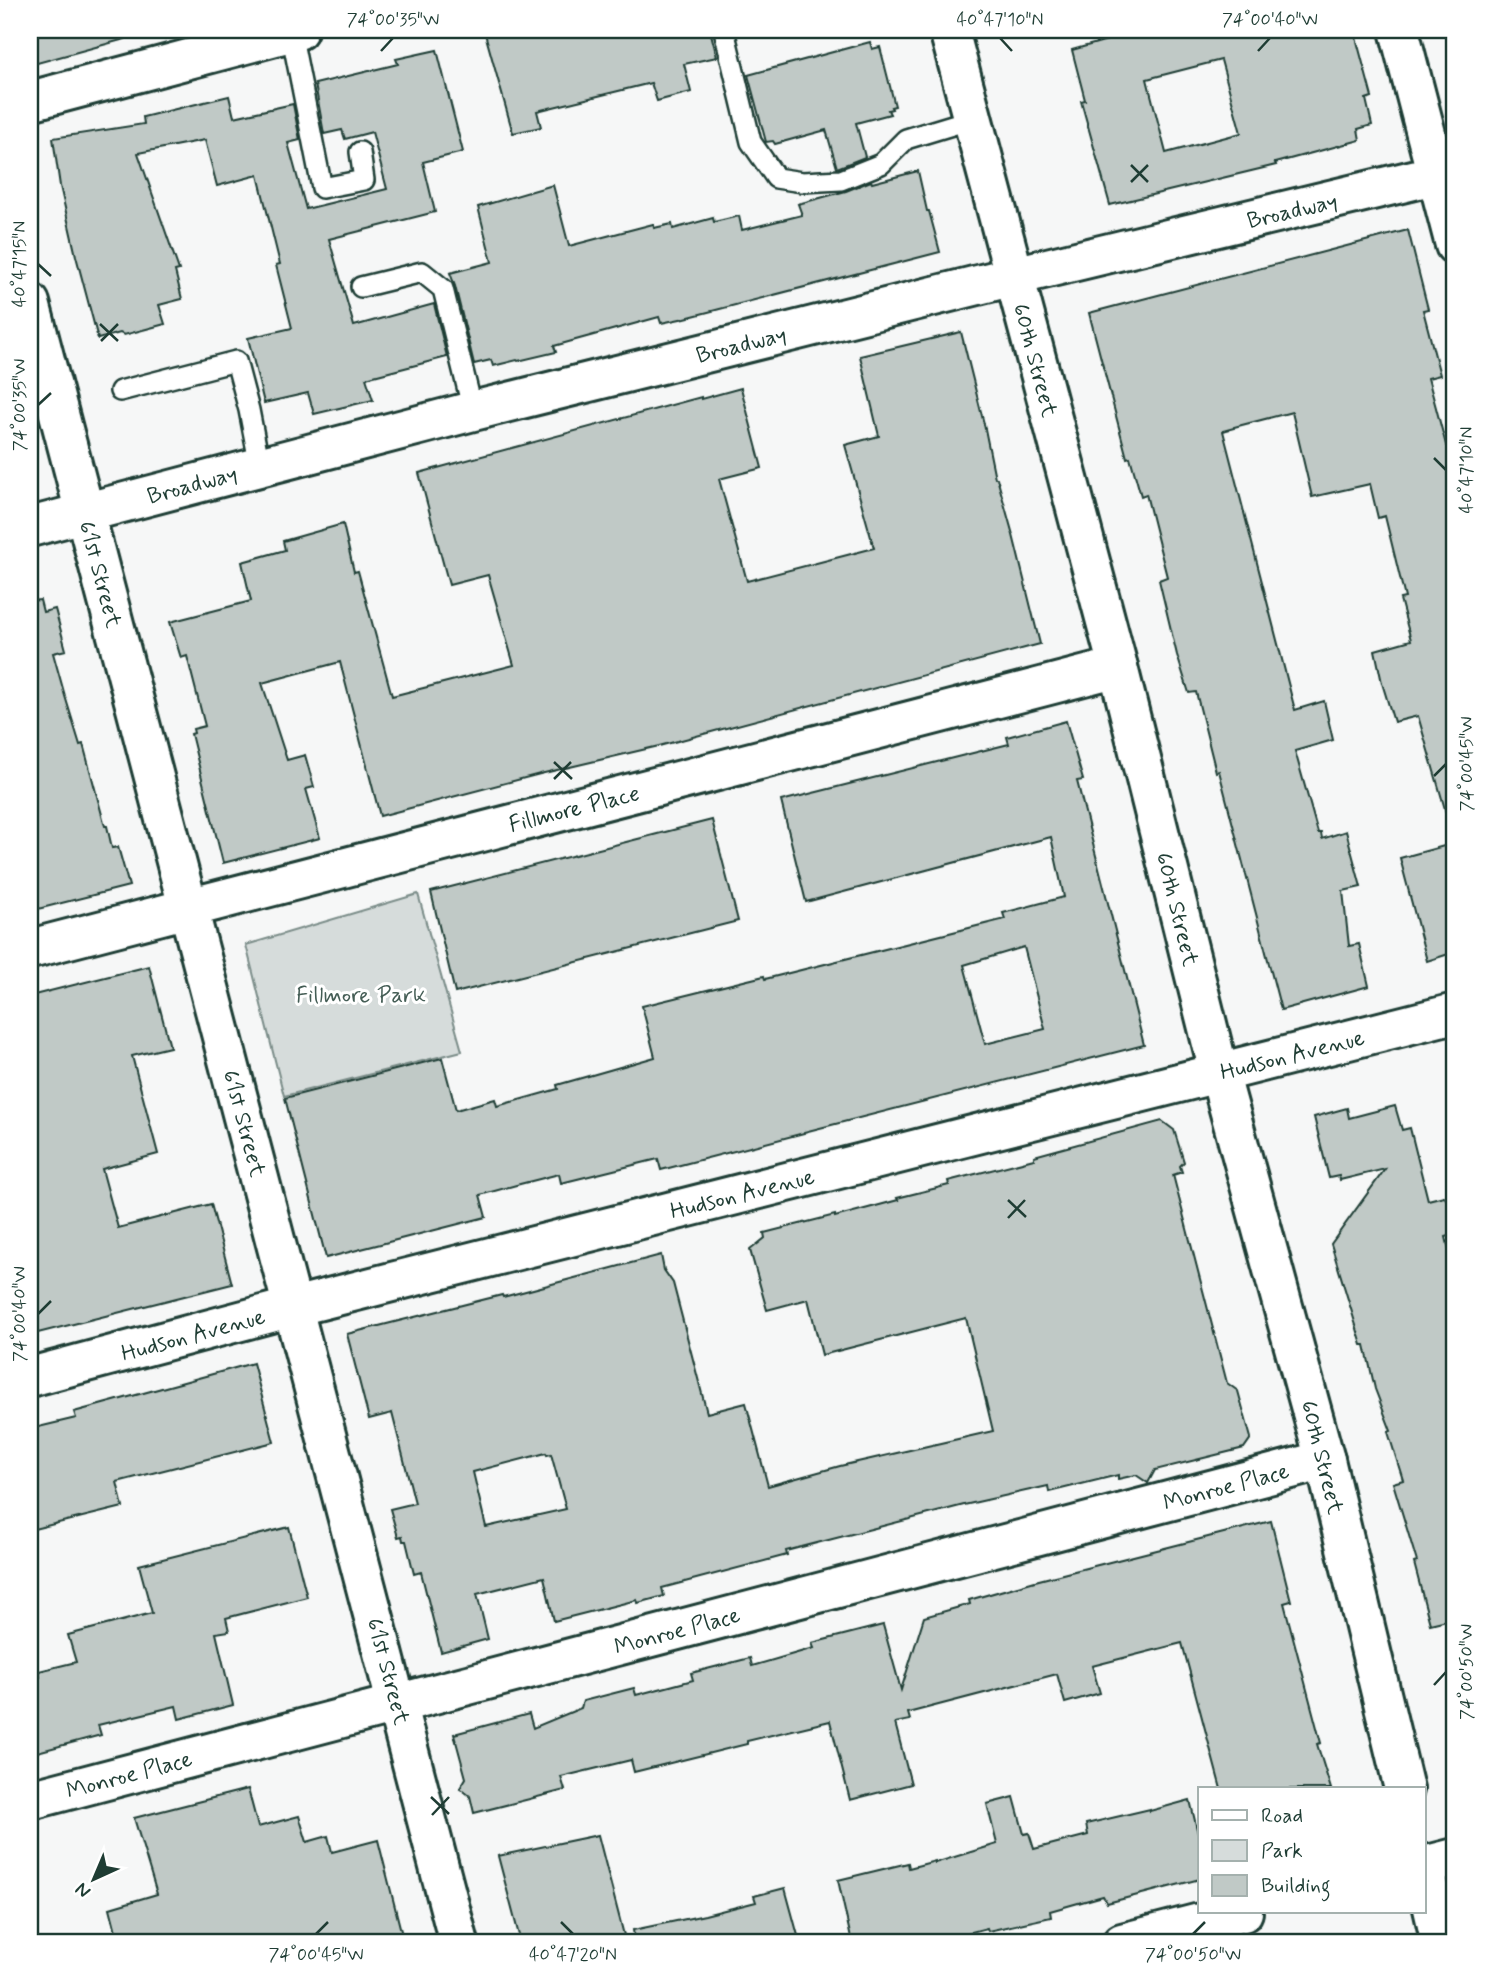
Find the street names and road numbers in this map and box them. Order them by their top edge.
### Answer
street label: Broadway [1244,187,1341,237]
street label: 60th Street [1005,300,1064,421]
street label: Broadway [693,320,790,372]
street label: Broadway [144,460,241,512]
street label: 61st Street [70,518,128,632]
street label: Fillmore Place [506,779,643,841]
street label: 60th Street [1147,849,1205,970]
street label: Hudson Avenue [1217,1023,1368,1088]
street label: 61st Street [214,1067,272,1181]
street label: Hudson Avenue [667,1162,818,1227]
street label: Hudson Avenue [118,1302,269,1370]
street label: 60th Street [1292,1397,1350,1518]
street label: Monroe Place [1160,1457,1293,1519]
street label: Monroe Place [611,1601,744,1663]
street label: 61st Street [358,1615,416,1729]
street label: Monroe Place [63,1745,196,1807]

